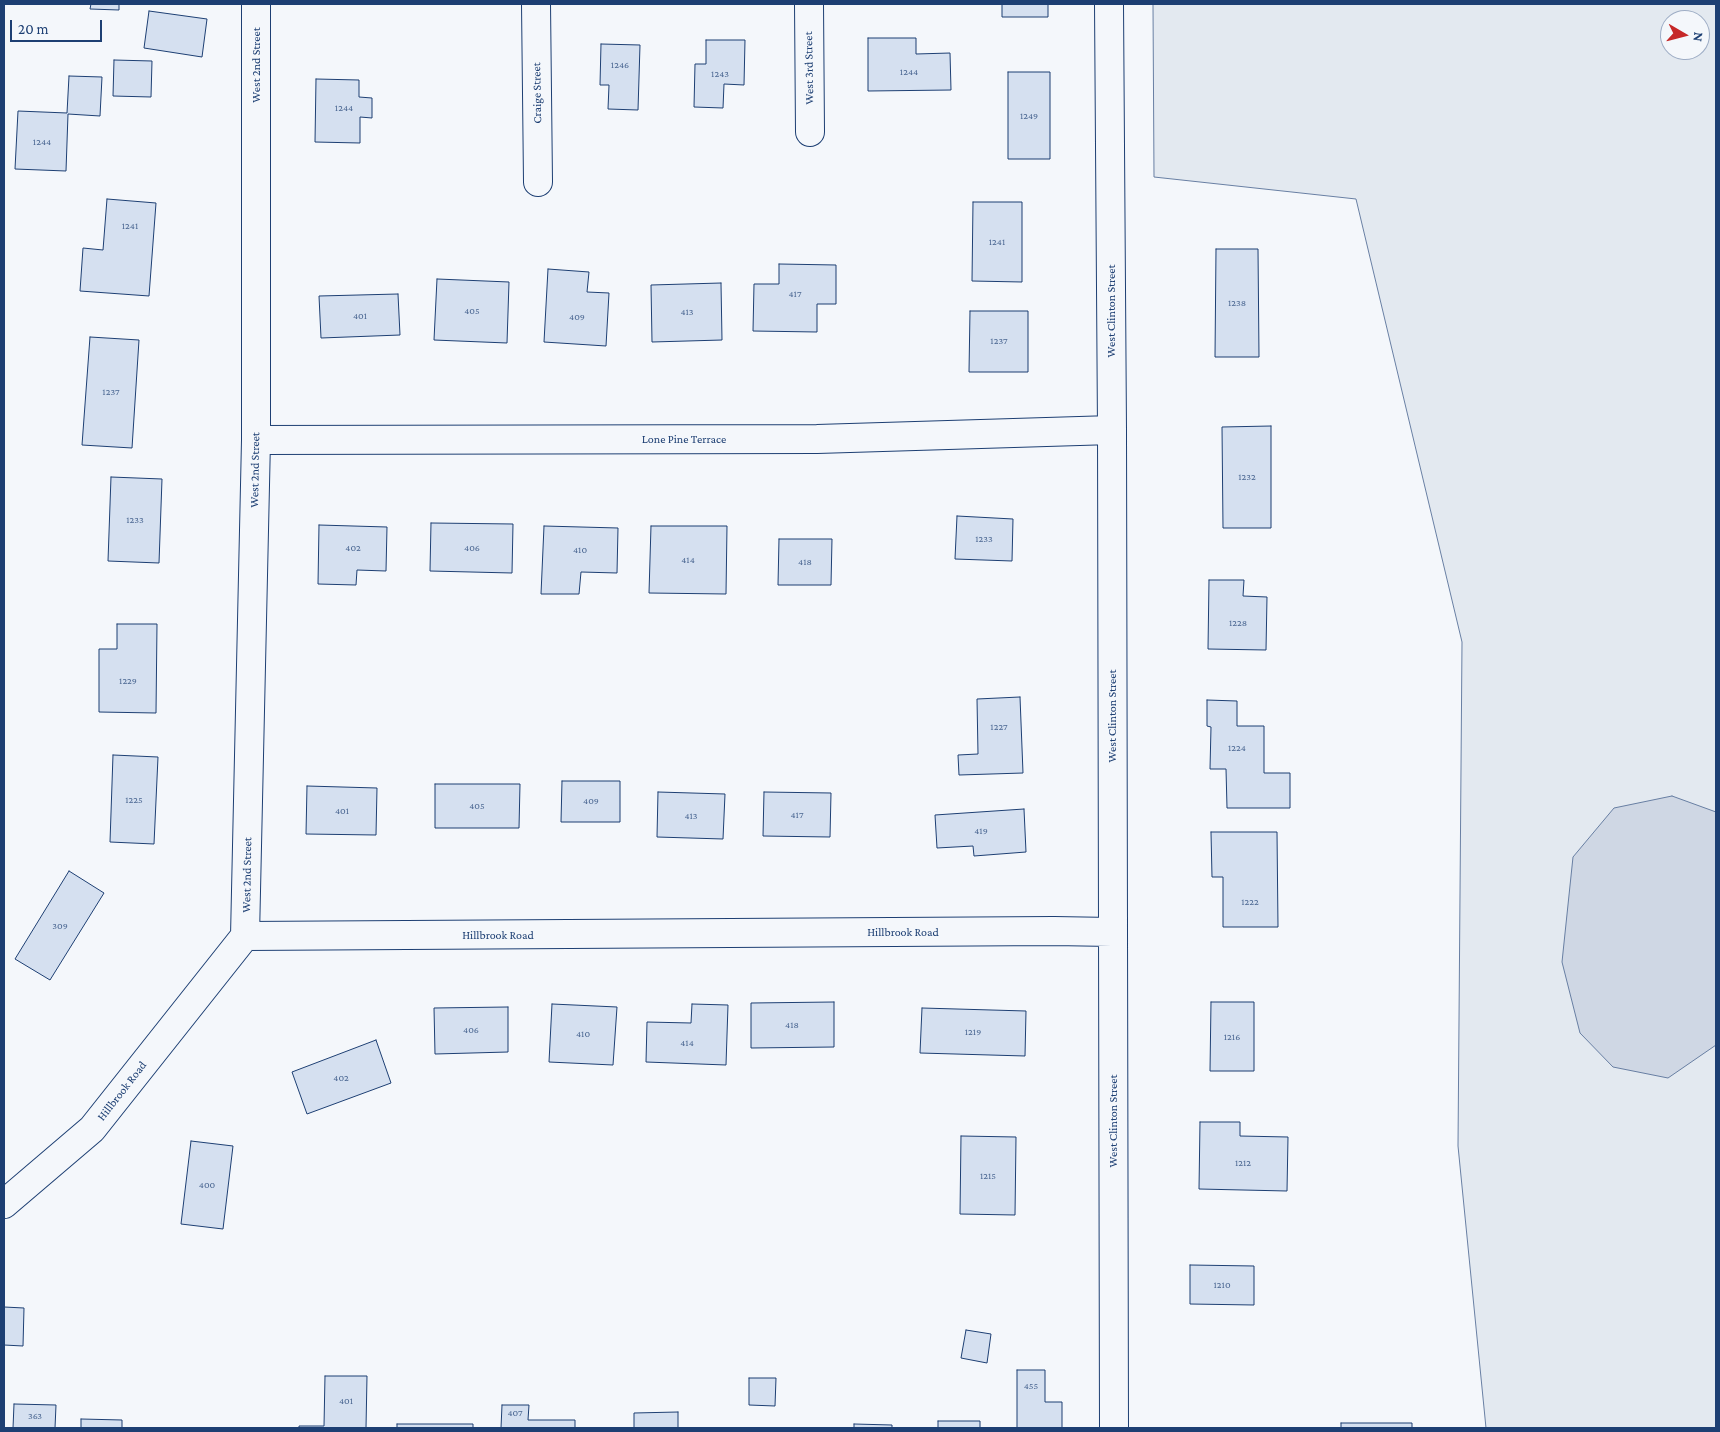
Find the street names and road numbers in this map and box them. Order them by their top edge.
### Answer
street label: West 2nd Street [249,27,263,103]
street label: West 3rd Street [801,31,817,105]
street label: Craige Street [529,62,545,124]
street label: West Clinton Street [1104,264,1118,358]
street label: West 2nd Street [247,432,263,508]
street label: Lone Pine Terrace [642,432,726,446]
street label: West Clinton Street [1105,669,1119,763]
street label: West 2nd Street [239,837,255,913]
street label: Hillbrook Road [867,925,939,939]
street label: Hillbrook Road [462,928,534,942]
street label: Hillbrook Road [94,1058,150,1124]
street label: West Clinton Street [1106,1074,1120,1168]

